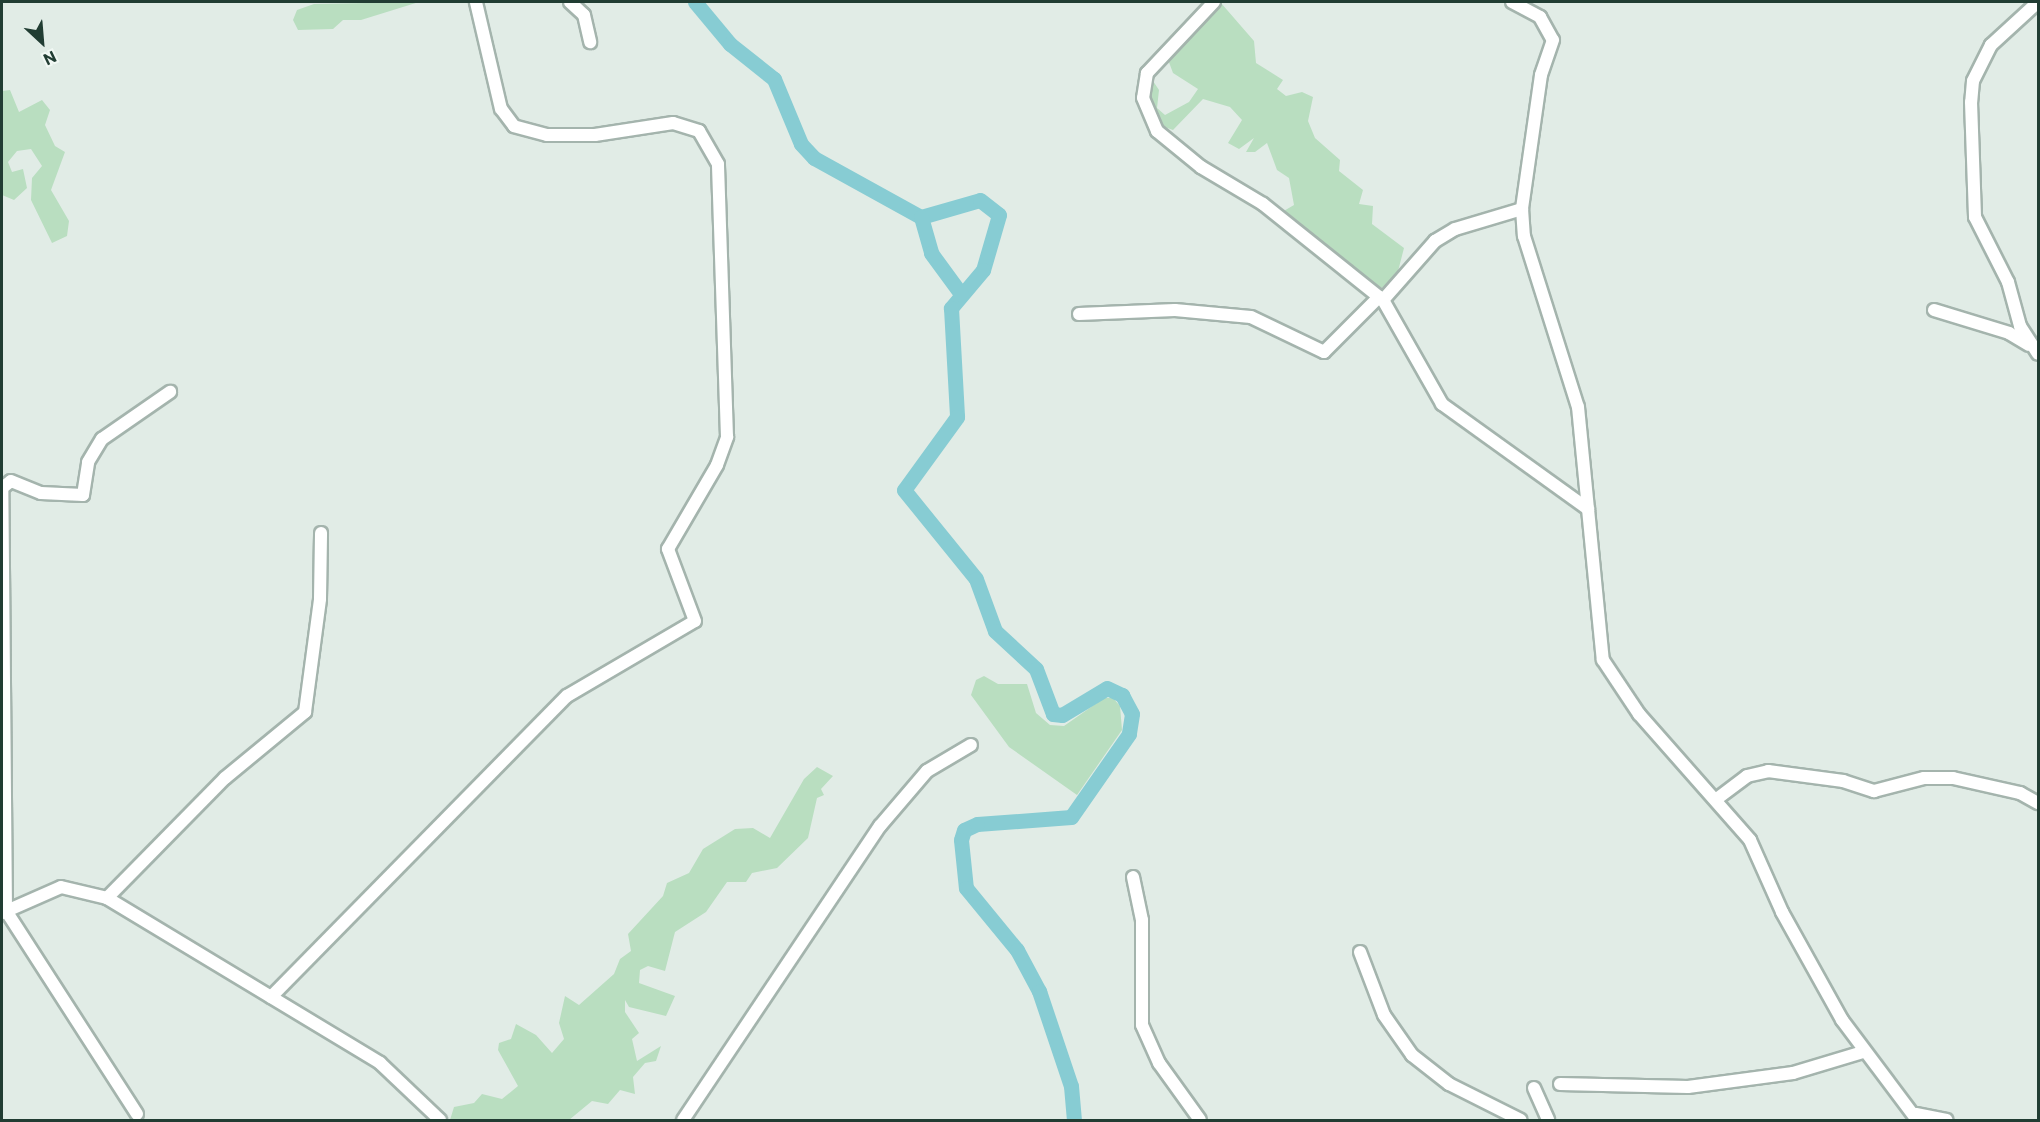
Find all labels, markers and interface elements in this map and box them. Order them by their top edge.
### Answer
north arrow [12,12,72,72]
text: N [41,47,60,70]

